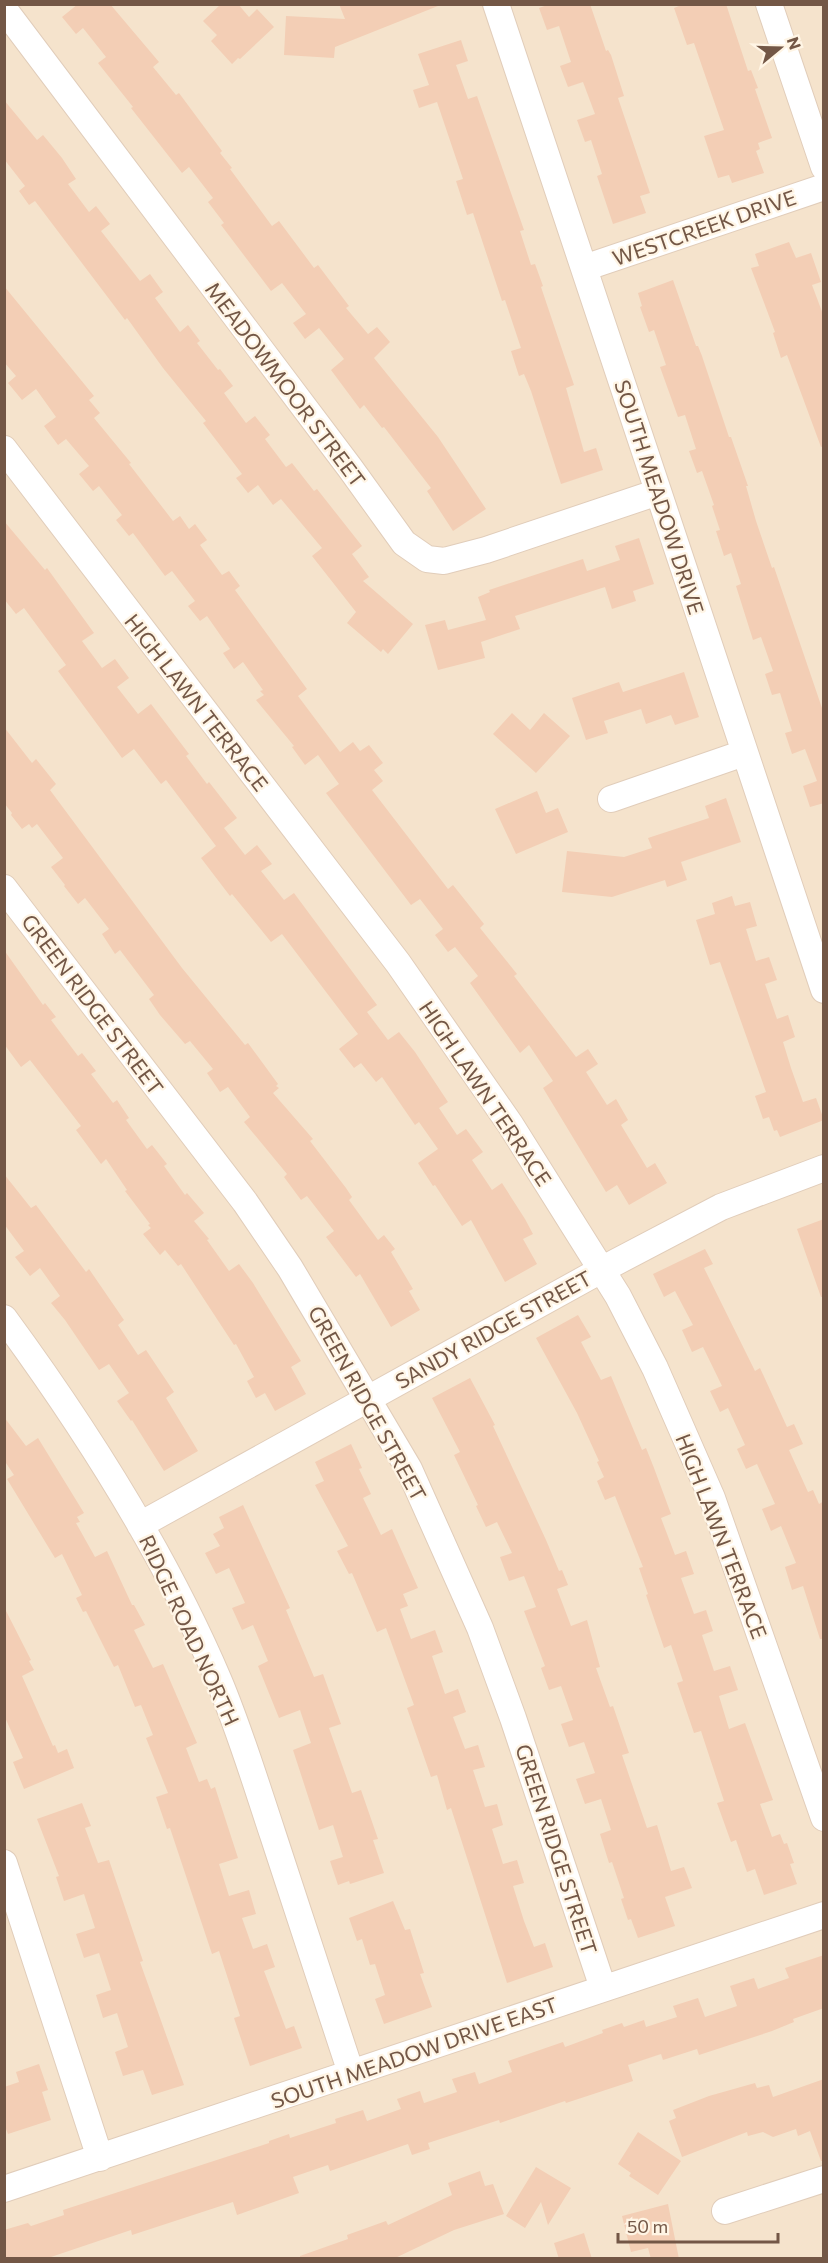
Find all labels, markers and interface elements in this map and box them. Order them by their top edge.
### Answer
north arrow [750,18,810,78]
text: N [784,34,806,52]
street label: WESTCREEK DRIVE [609,184,799,270]
street label: MEADOWMOOR STREET [201,277,371,491]
street label: SOUTH MEADOW DRIVE [610,377,710,617]
street label: HIGH LAWN TERRACE [120,608,274,796]
street label: GREEN RIDGE STREET [17,909,169,1099]
street label: HIGH LAWN TERRACE [415,996,557,1190]
street label: SANDY RIDGE STREET [391,1265,595,1393]
street label: GREEN RIDGE STREET [304,1301,432,1505]
street label: HIGH LAWN TERRACE [671,1430,773,1642]
street label: RIDGE ROAD NORTH [135,1531,245,1729]
street label: GREEN RIDGE STREET [511,1741,603,1957]
street label: SOUTH MEADOW DRIVE EAST [267,1991,561,2113]
scale bar [618,2206,778,2244]
text: 50 m [627,2215,668,2237]

